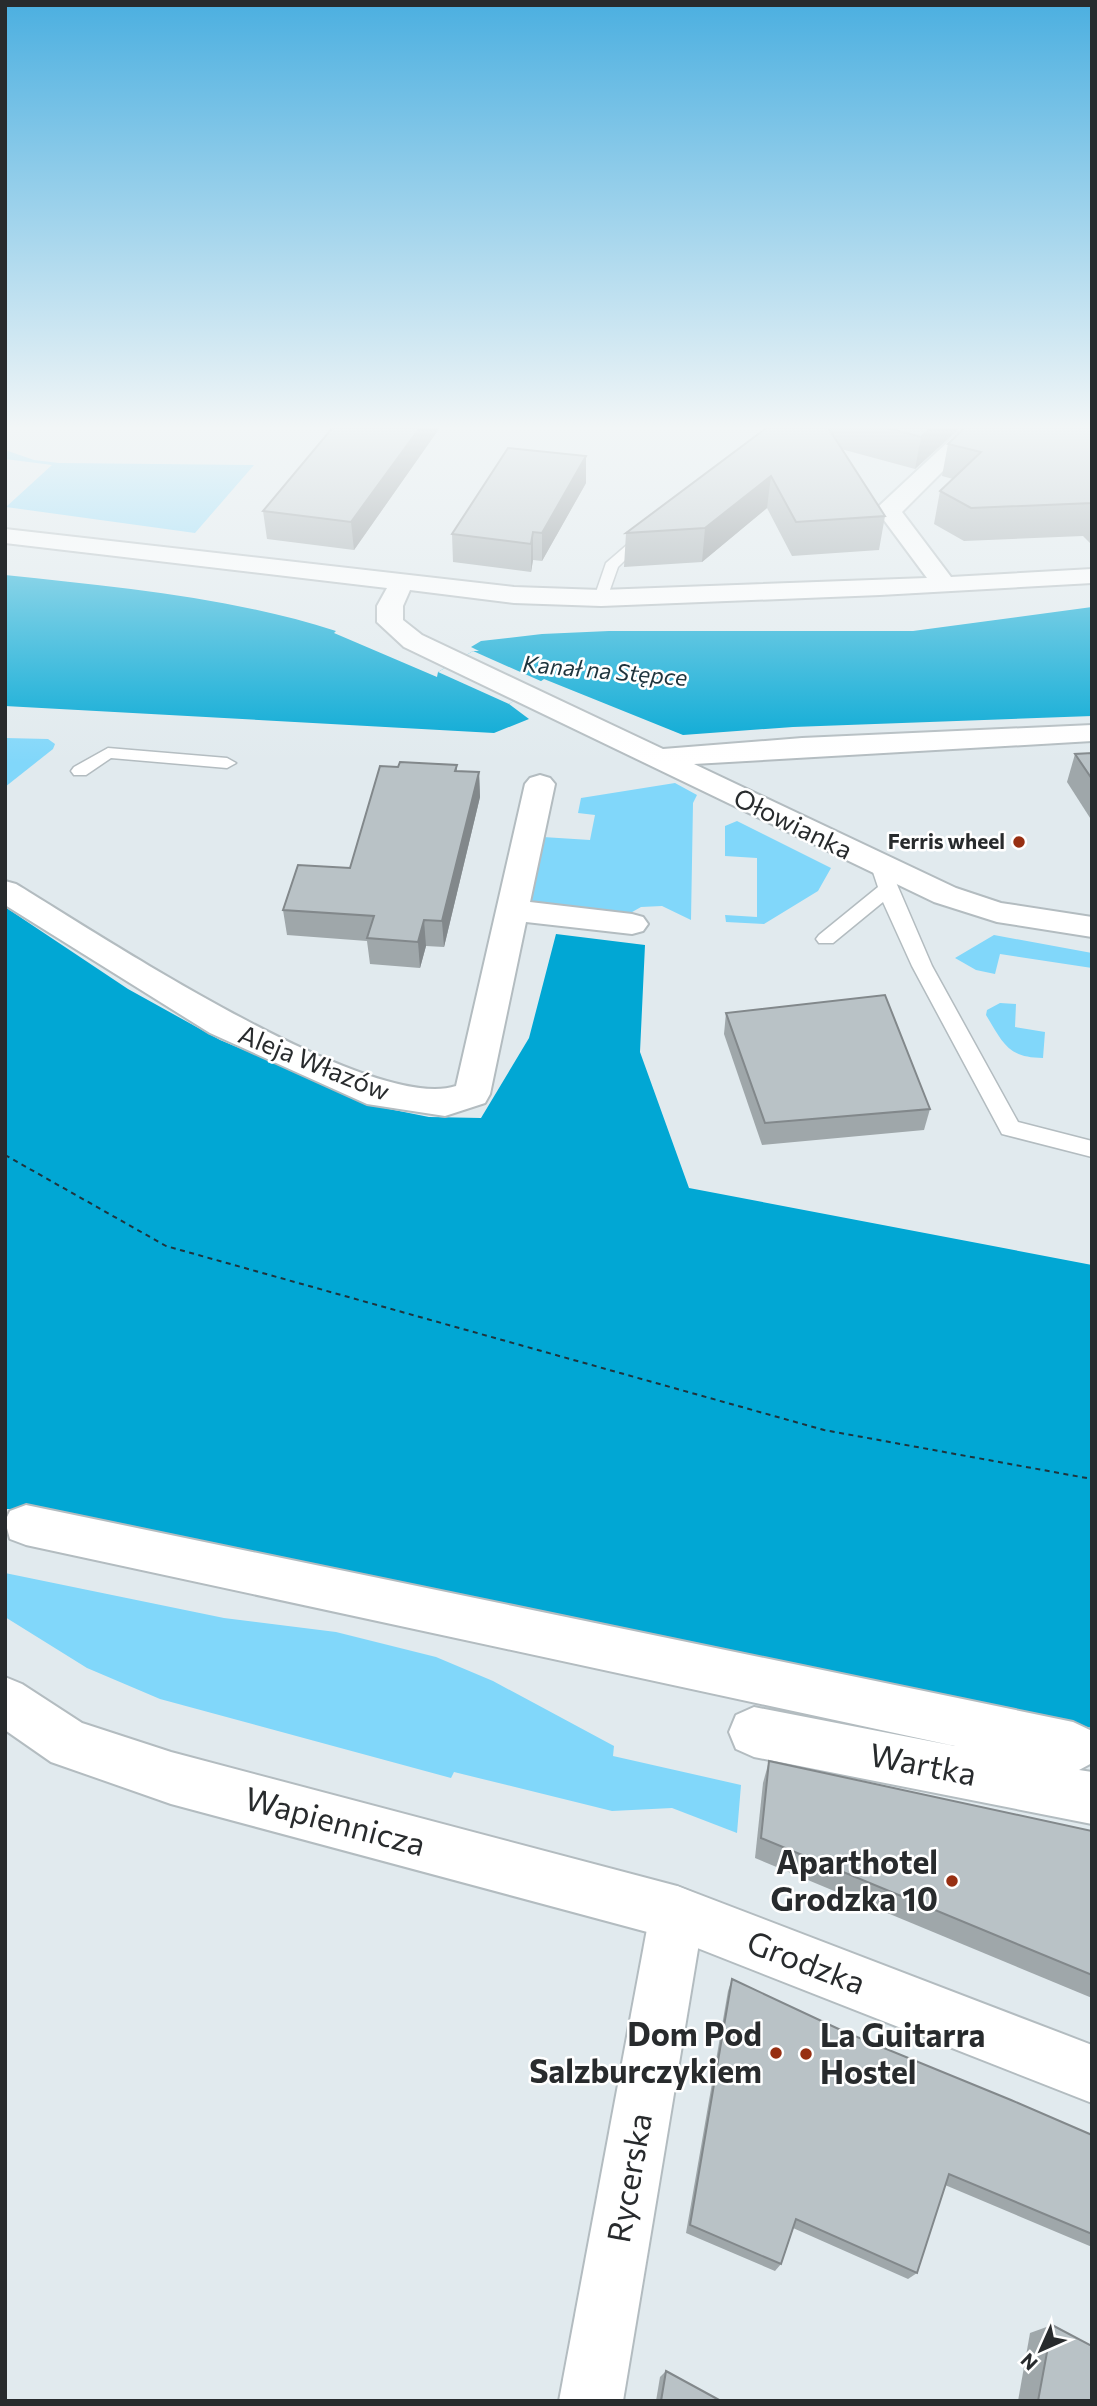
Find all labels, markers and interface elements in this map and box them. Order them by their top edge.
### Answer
water label: Kanał na Stępce [521,649,689,691]
street label: Ołowianka [729,781,858,865]
place label: Ferris wheel [888,828,1005,853]
marker: Ferris wheel [1011,834,1027,850]
street label: Aleja Włazów [235,1017,395,1106]
street label: Wartka [867,1733,980,1793]
street label: Wapiennicza [241,1777,430,1863]
place label: Aparthotel Grodzka 10 [770,1841,938,1918]
marker: Aparthotel Grodzka 10 [944,1873,960,1889]
street label: Grodzka [742,1920,871,2002]
place label: Dom Pod Salzburczykiem [529,2013,762,2090]
place label: La Guitarra Hostel [820,2014,985,2091]
marker: Dom Pod Salzburczykiem [768,2045,784,2061]
marker: La Guitarra Hostel [798,2046,814,2062]
street label: Rycerska [597,2110,659,2246]
north arrow [1006,2315,1076,2385]
text: N [1015,2349,1042,2376]

